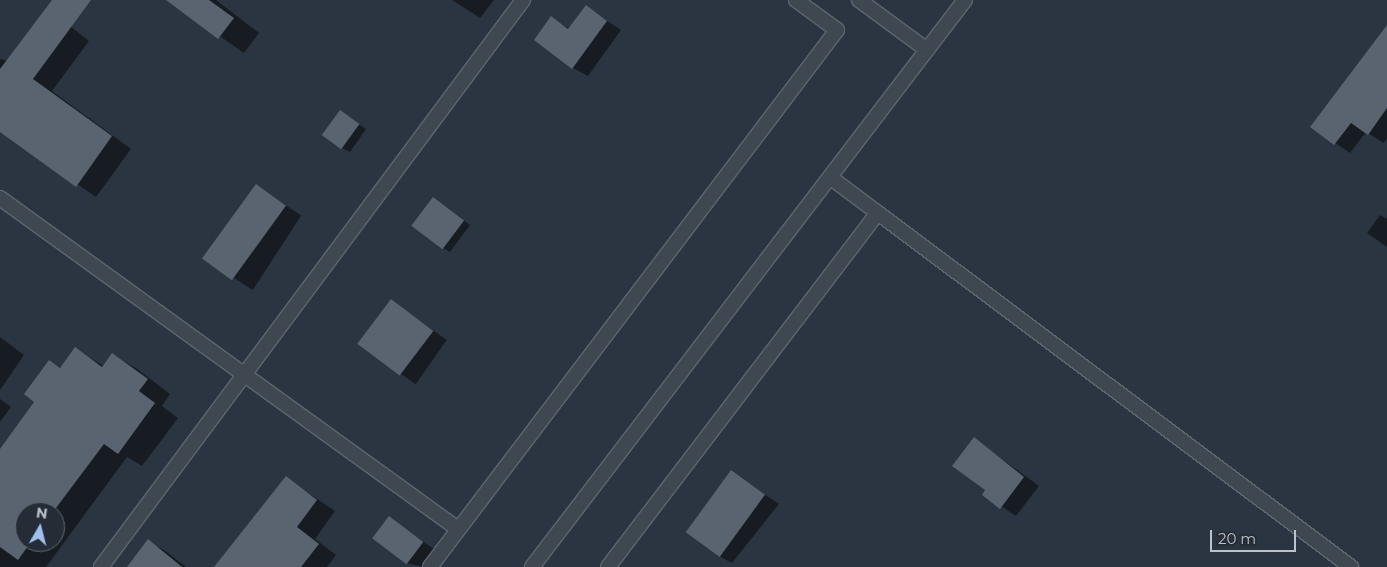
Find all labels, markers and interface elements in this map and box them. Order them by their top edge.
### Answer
north arrow [15,502,65,552]
text: N [35,503,49,523]
scale bar [1212,520,1298,552]
text: 20 m [1218,529,1256,548]

